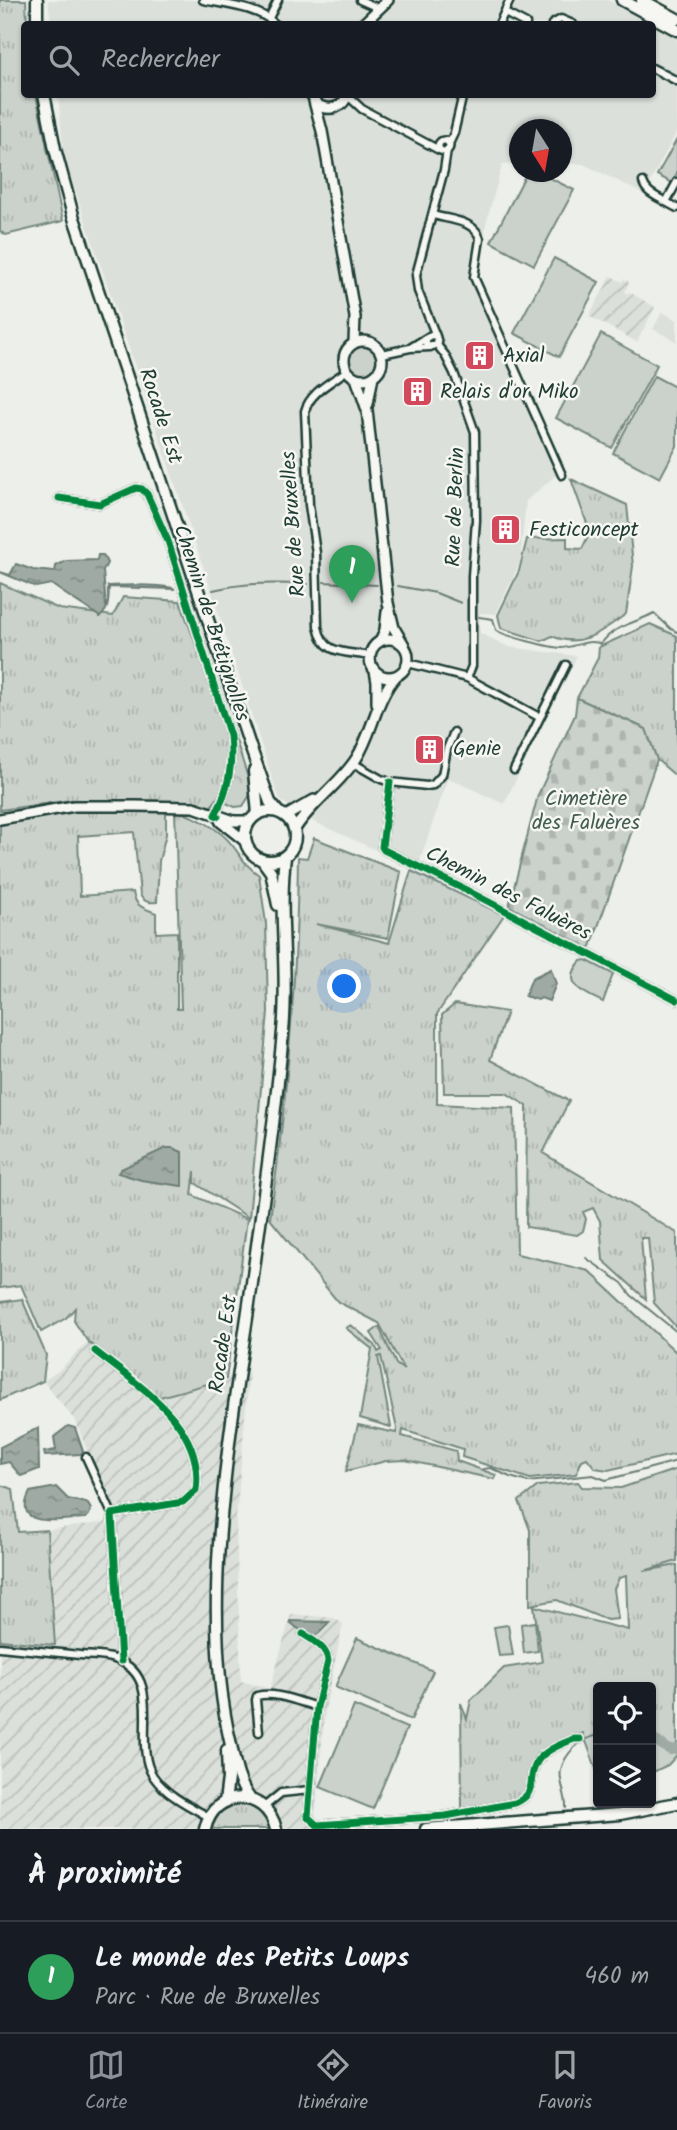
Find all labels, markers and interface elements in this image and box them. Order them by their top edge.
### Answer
search box [21,21,656,98]
text: Rechercher [101,39,220,81]
icon: search [45,41,83,79]
north arrow [509,119,572,182]
building icon: Axial [463,339,497,373]
place label: Axial [503,340,545,373]
street label: Rocade Est [129,364,191,469]
building icon: Relais d'or Miko [400,375,434,409]
place label: Relais d'or Miko [440,376,578,409]
street label: Rue de Berlin [437,447,475,567]
street label: Rue de Bruxelles [272,450,316,598]
building icon: Festiconcept [489,513,523,547]
place label: Festiconcept [529,514,639,547]
street label: Chemin de Brétignolles [164,520,258,726]
pin: 1 [329,545,375,603]
building icon: Genie [413,732,447,766]
place label: Genie [453,733,501,766]
park label: Cimetière des Faluères [532,783,640,840]
street label: Chemin des Faluères [419,838,597,950]
your location [327,969,361,1003]
street label: Rocade Est [201,1292,247,1395]
map controls [593,1682,656,1808]
button: locate [593,1682,656,1745]
button: layers [593,1745,656,1808]
text: À proximité [28,1851,181,1899]
text: Le monde des Petits Loups [95,1938,409,1980]
text: 1 [48,1959,54,1995]
text: 460 m [585,1959,649,1995]
text: Parc · Rue de Bruxelles [95,1980,320,2016]
tab: Carte [85,2046,127,2118]
tab: Itinéraire [297,2046,368,2118]
tab: Favoris [538,2046,592,2118]

